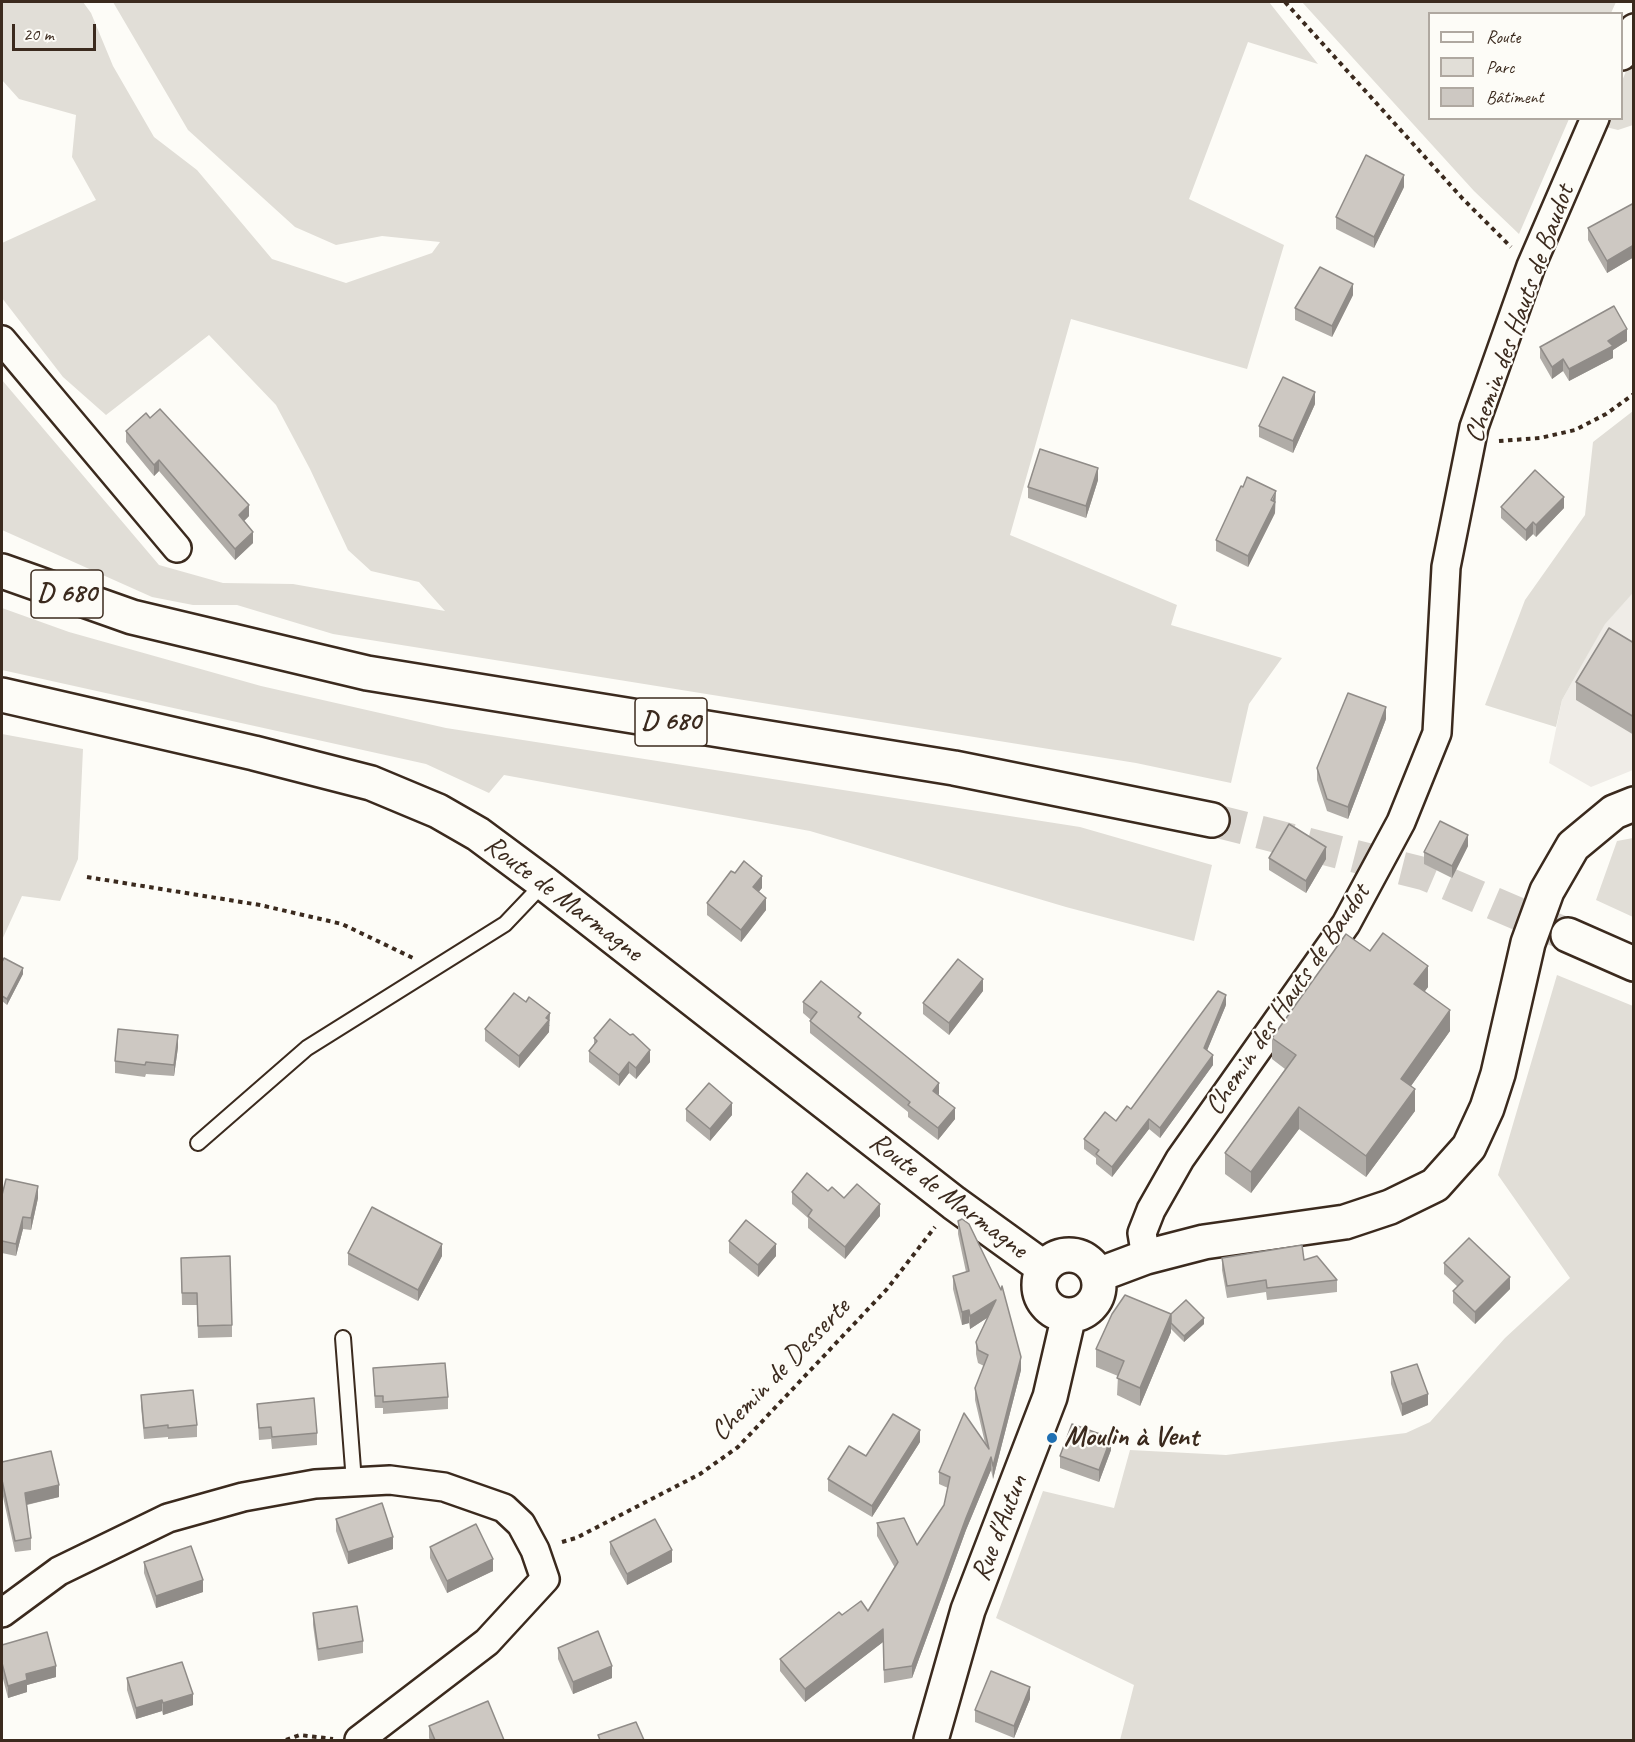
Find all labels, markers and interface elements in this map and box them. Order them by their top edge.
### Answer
scale bar [15,12,99,50]
legend [1428,12,1623,120]
text: 20 m [23,23,54,45]
text: Route [1486,26,1520,48]
text: Parc [1486,56,1514,78]
text: Bâtiment [1486,86,1544,108]
street label: Chemin des Hauts de Baudot [1458,181,1582,447]
road number: D 680 [31,570,103,618]
road number: D 680 [635,698,707,746]
street label: Route de Marmagne [477,829,649,969]
street label: Chemin des Hauts de Baudot [1198,878,1378,1122]
street label: Route de Marmagne [862,1126,1034,1266]
street label: Chemin de Desserte [704,1291,858,1449]
place label: Moulin à Vent [1064,1421,1198,1455]
marker: Moulin à Vent [1045,1431,1059,1445]
street label: Rue d'Autun [964,1470,1036,1586]

